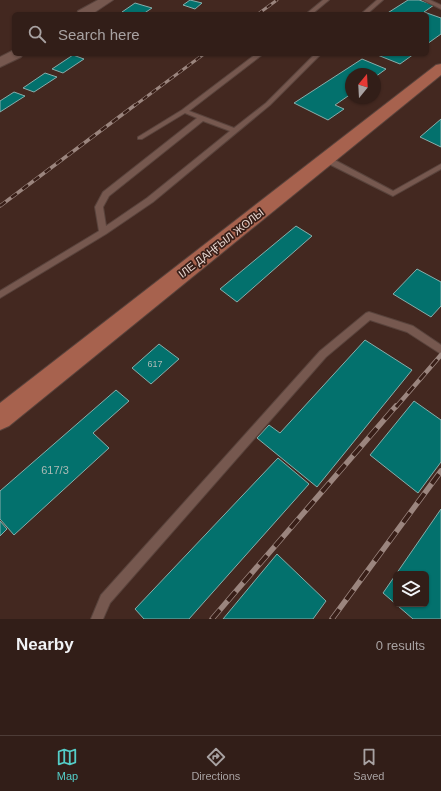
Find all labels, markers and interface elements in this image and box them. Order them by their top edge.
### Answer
search box [12,12,429,56]
icon: search [26,23,48,45]
text: Search here [58,26,140,43]
north arrow [345,68,381,104]
street label: ІЛЕ ДАҢҒЫЛ ЖОЛЫ [176,206,266,280]
house number: 617 [147,359,163,369]
house number: 617/3 [41,464,69,476]
map controls [393,571,429,607]
button: layers [393,571,429,607]
text: Nearby [16,635,74,654]
text: 0 results [376,638,425,653]
tab: Map [56,746,78,782]
tab: Directions [191,746,240,782]
tab: Saved [353,746,384,782]

